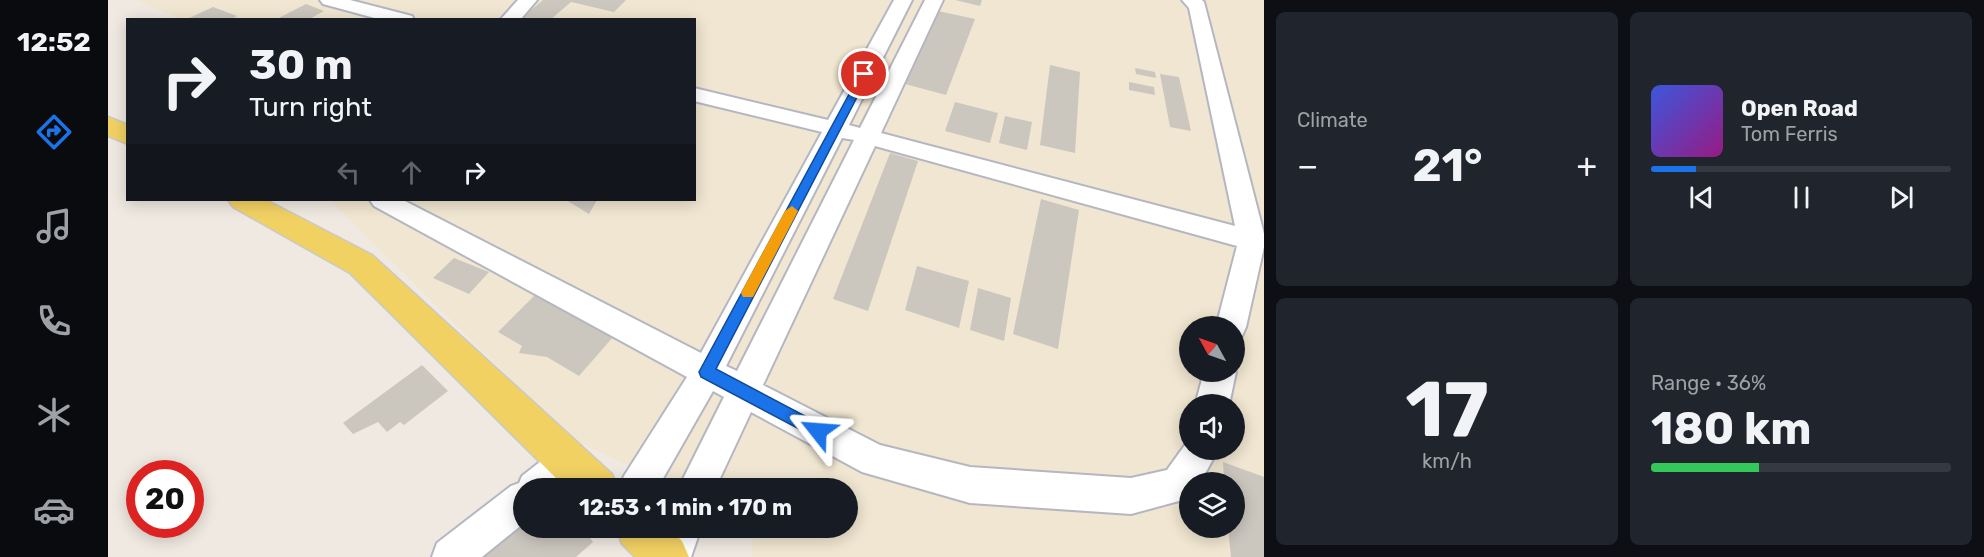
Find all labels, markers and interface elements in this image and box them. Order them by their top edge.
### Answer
text: 12:52 [17,26,91,58]
text: 30 m [249,40,353,90]
icon: right [150,42,228,120]
pin [838,48,889,99]
icon: arrive [847,57,880,90]
text: Turn right [249,91,372,123]
text: Open Road [1741,95,1858,122]
text: Climate [1297,108,1368,132]
icon: directions [33,111,75,153]
text: Tom Ferris [1741,122,1838,146]
text: 21° [1412,139,1483,192]
text: − [1297,146,1318,185]
text: + [1576,146,1597,185]
icon: left [332,156,365,189]
icon: ahead [395,156,428,189]
icon: right [458,156,491,189]
icon: previous [1685,181,1718,214]
icon: pause [1785,181,1818,214]
icon: next [1885,181,1918,214]
icon: music [33,205,75,247]
icon: phone [33,300,75,342]
north arrow [1179,316,1245,382]
map controls [1179,316,1245,538]
text: 17 [1405,363,1489,456]
text: Range · 36% [1651,371,1766,395]
icon: climate [33,394,75,436]
button: sound [1179,394,1245,460]
position arrow [786,399,850,463]
text: 180 km [1651,402,1812,455]
text: km/h [1422,449,1472,473]
speed limit sign: 20 [126,460,204,538]
button: layers [1179,472,1245,538]
icon: car [33,489,75,531]
text: 12:53 · 1 min · 170 m [579,494,792,521]

